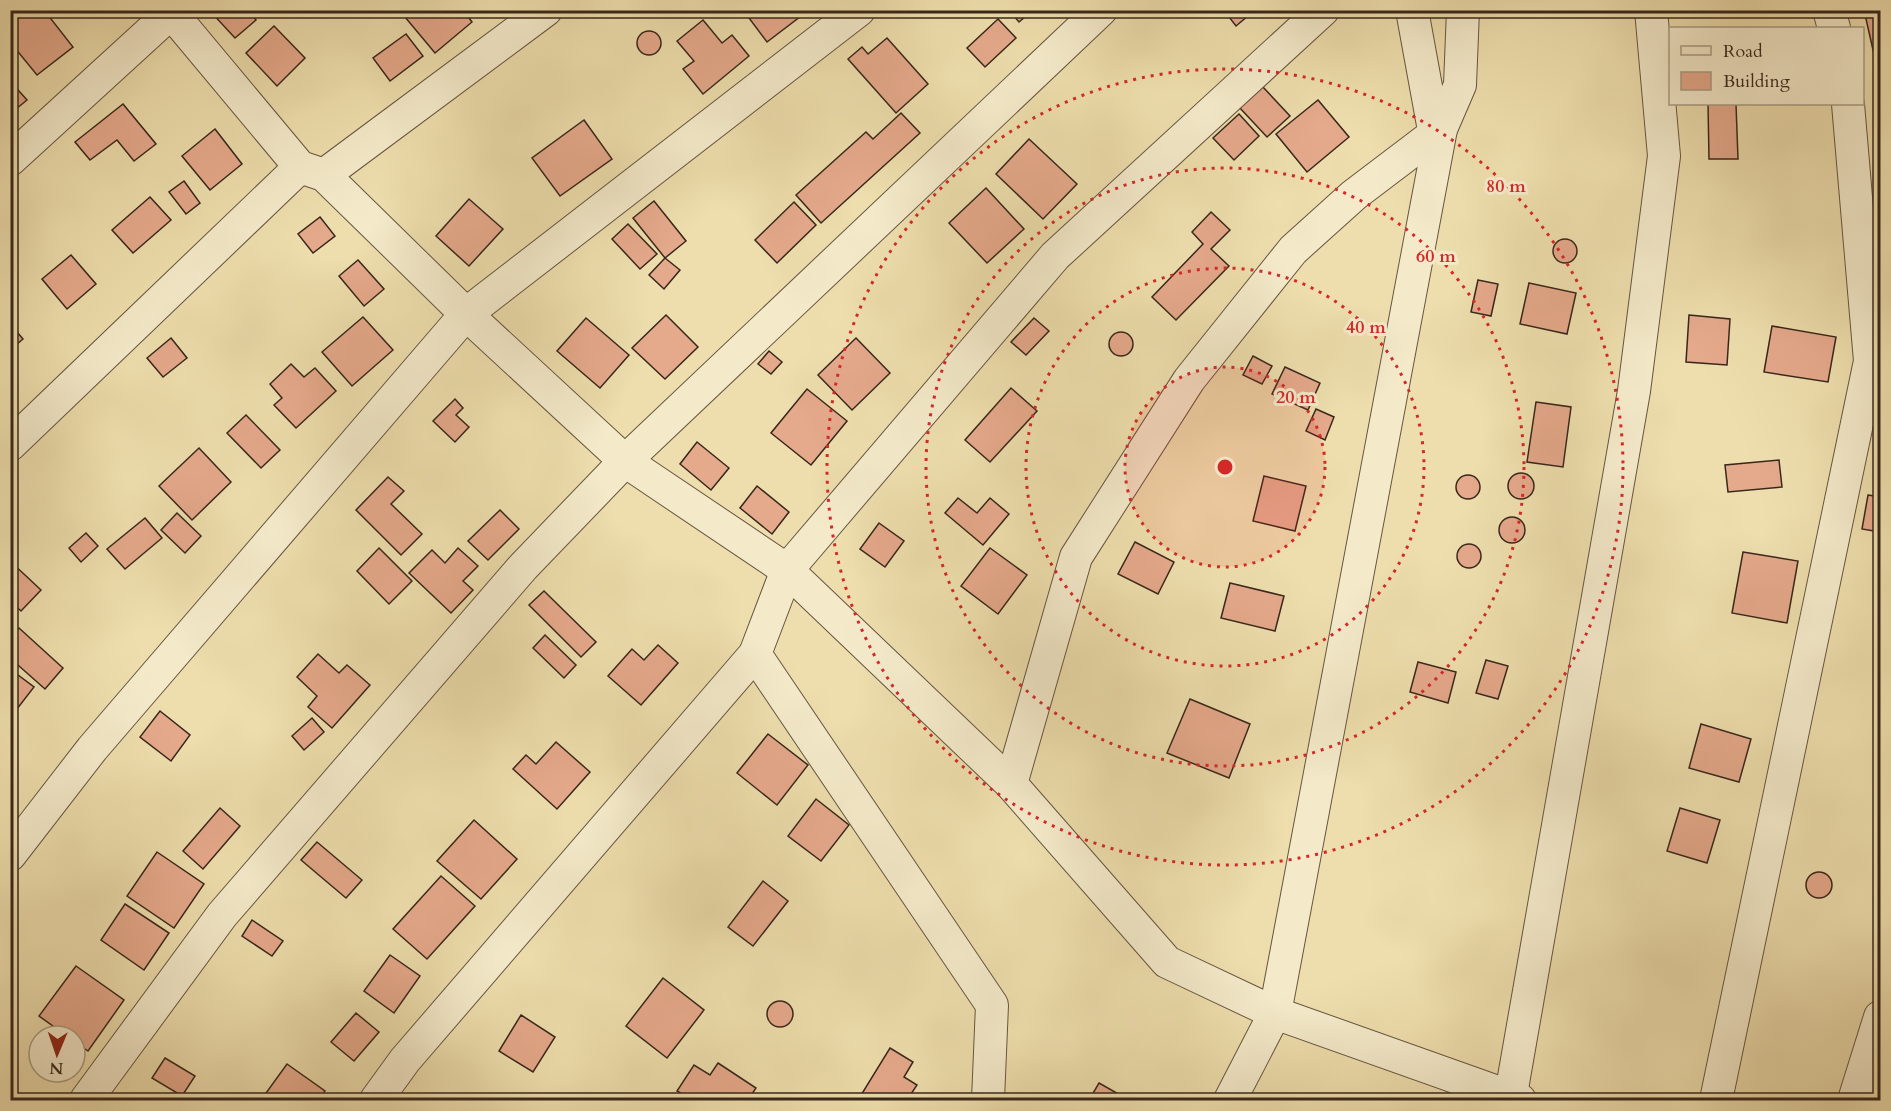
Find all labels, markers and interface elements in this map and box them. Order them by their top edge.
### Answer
legend [1669,27,1864,105]
text: Road [1723,39,1763,64]
text: Building [1723,69,1791,94]
text: 80 m [1486,174,1526,199]
text: 60 m [1416,244,1456,269]
text: 40 m [1346,315,1386,340]
text: 20 m [1276,385,1316,410]
centre of rings [1215,457,1235,477]
north arrow [27,1024,87,1084]
text: N [49,1057,64,1079]

